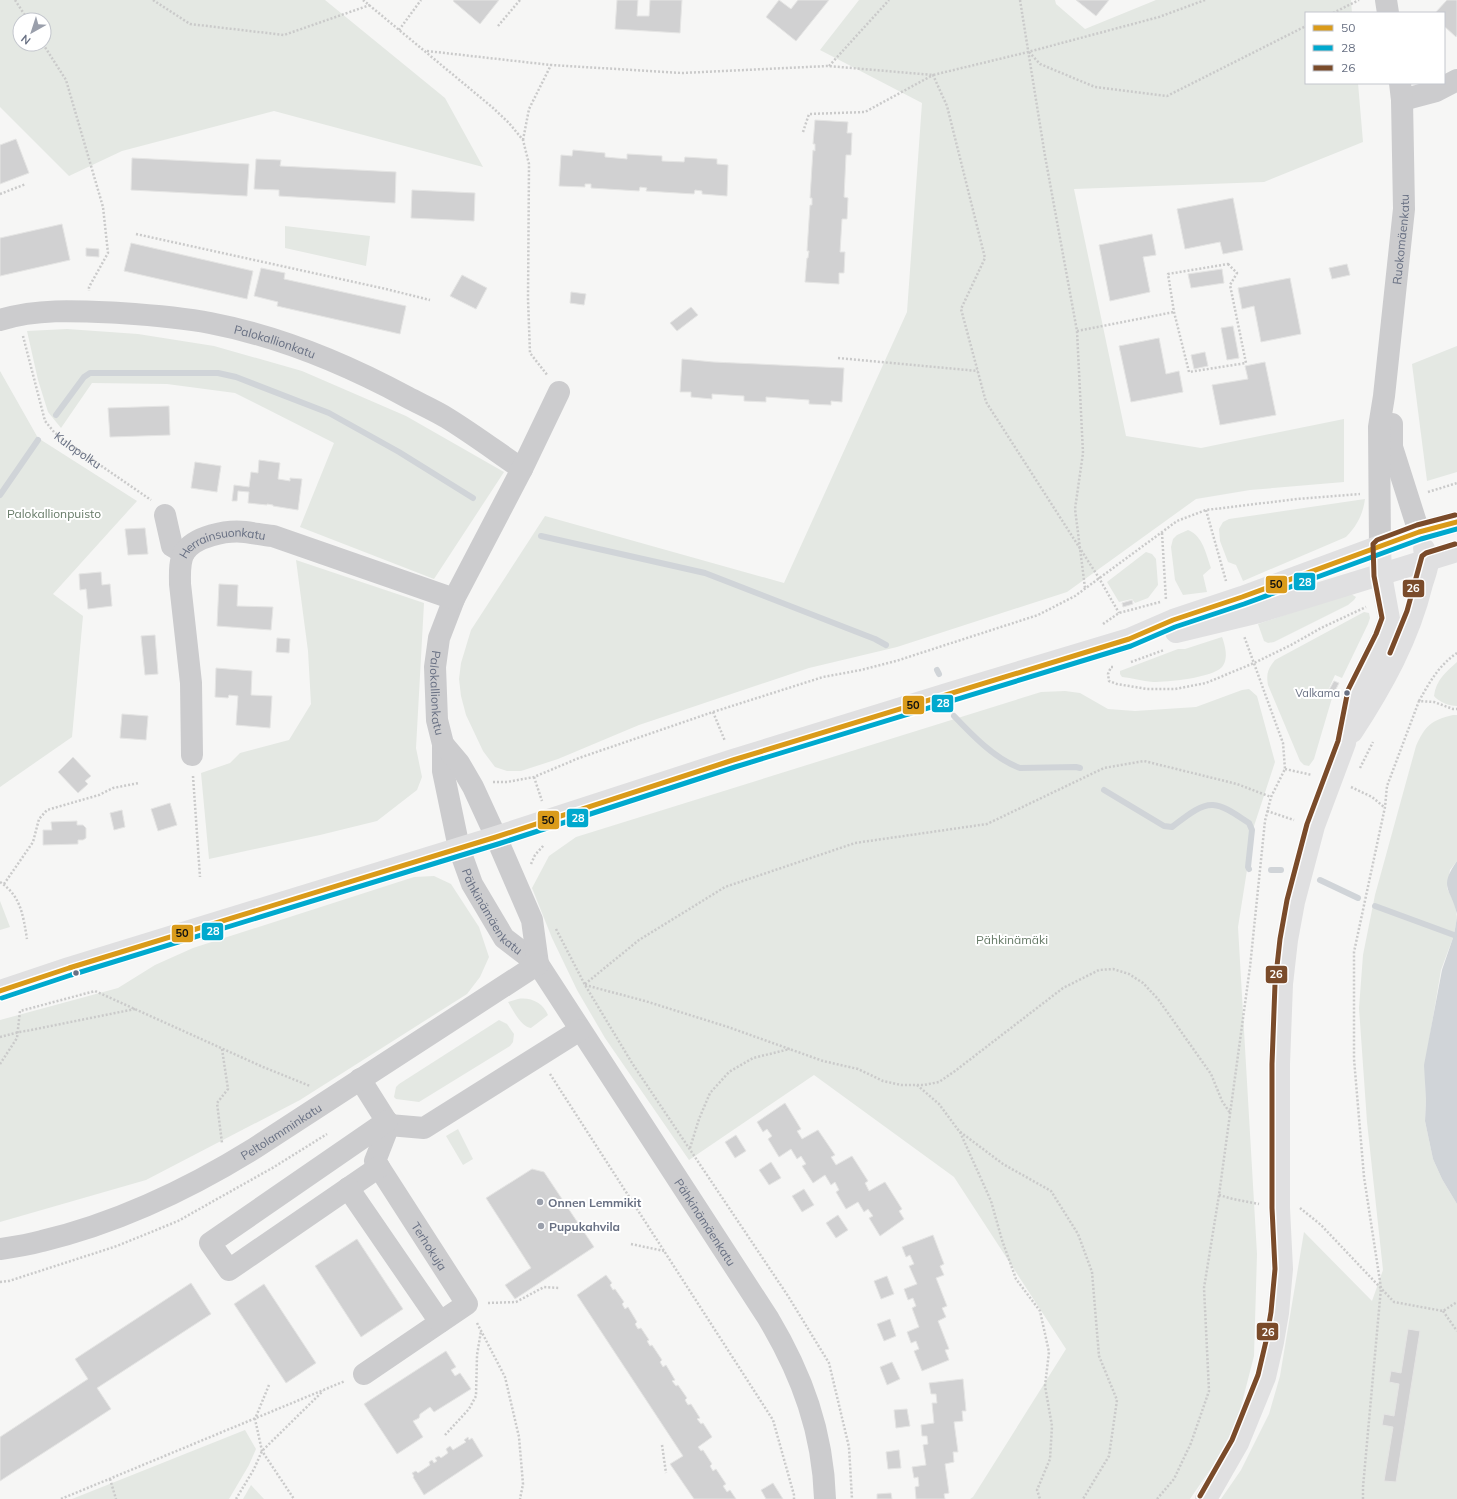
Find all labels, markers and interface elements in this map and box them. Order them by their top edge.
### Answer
north arrow [12,12,52,52]
legend [1305,12,1445,84]
text: 50 [1341,20,1355,35]
text: N [18,32,33,48]
text: 28 [1341,40,1355,55]
text: 26 [1341,60,1355,75]
street label: Ruokomäenkatu [1388,194,1412,285]
street label: Palokallionkatu [233,321,318,361]
street label: Kulopolku [52,428,105,471]
park label: Palokallionpuisto [7,506,101,521]
street label: Herrainsuonkatu [175,524,267,561]
line badge: 28 [1293,572,1316,591]
line badge: 50 [1265,575,1288,594]
text: 28 [1298,575,1312,589]
text: 50 [1269,577,1283,591]
line badge: 26 [1402,579,1425,598]
text: 26 [1406,581,1420,595]
street label: Palokallionkatu [427,650,448,736]
place label: Valkama [1295,686,1340,700]
marker: Valkama [1342,688,1352,698]
line badge: 28 [931,694,954,713]
line badge: 50 [902,695,925,715]
text: 28 [936,696,950,710]
text: 50 [906,698,920,712]
line badge: 28 [566,808,589,828]
line badge: 50 [537,810,560,830]
text: 28 [571,811,585,825]
text: 50 [541,813,555,827]
street label: Pähkinämäenkatu [459,866,526,957]
line badge: 28 [201,922,224,941]
line badge: 50 [171,924,194,943]
text: 28 [206,924,220,938]
text: 50 [175,926,189,940]
park label: Pähkinämäki [976,932,1048,947]
line badge: 26 [1265,965,1288,984]
text: 26 [1269,967,1283,981]
unlabelled marker [71,968,81,978]
street label: Peltolamminkatu [238,1099,324,1163]
street label: Pähkinämäenkatu [672,1175,739,1268]
place label: Onnen Lemmikit [548,1195,642,1210]
marker: Onnen Lemmikit [535,1197,545,1207]
street label: Terhokuja [409,1219,451,1273]
place label: Pupukahvila [549,1219,620,1234]
marker: Pupukahvila [536,1221,546,1231]
line badge: 26 [1256,1322,1279,1341]
text: 26 [1261,1325,1275,1339]

